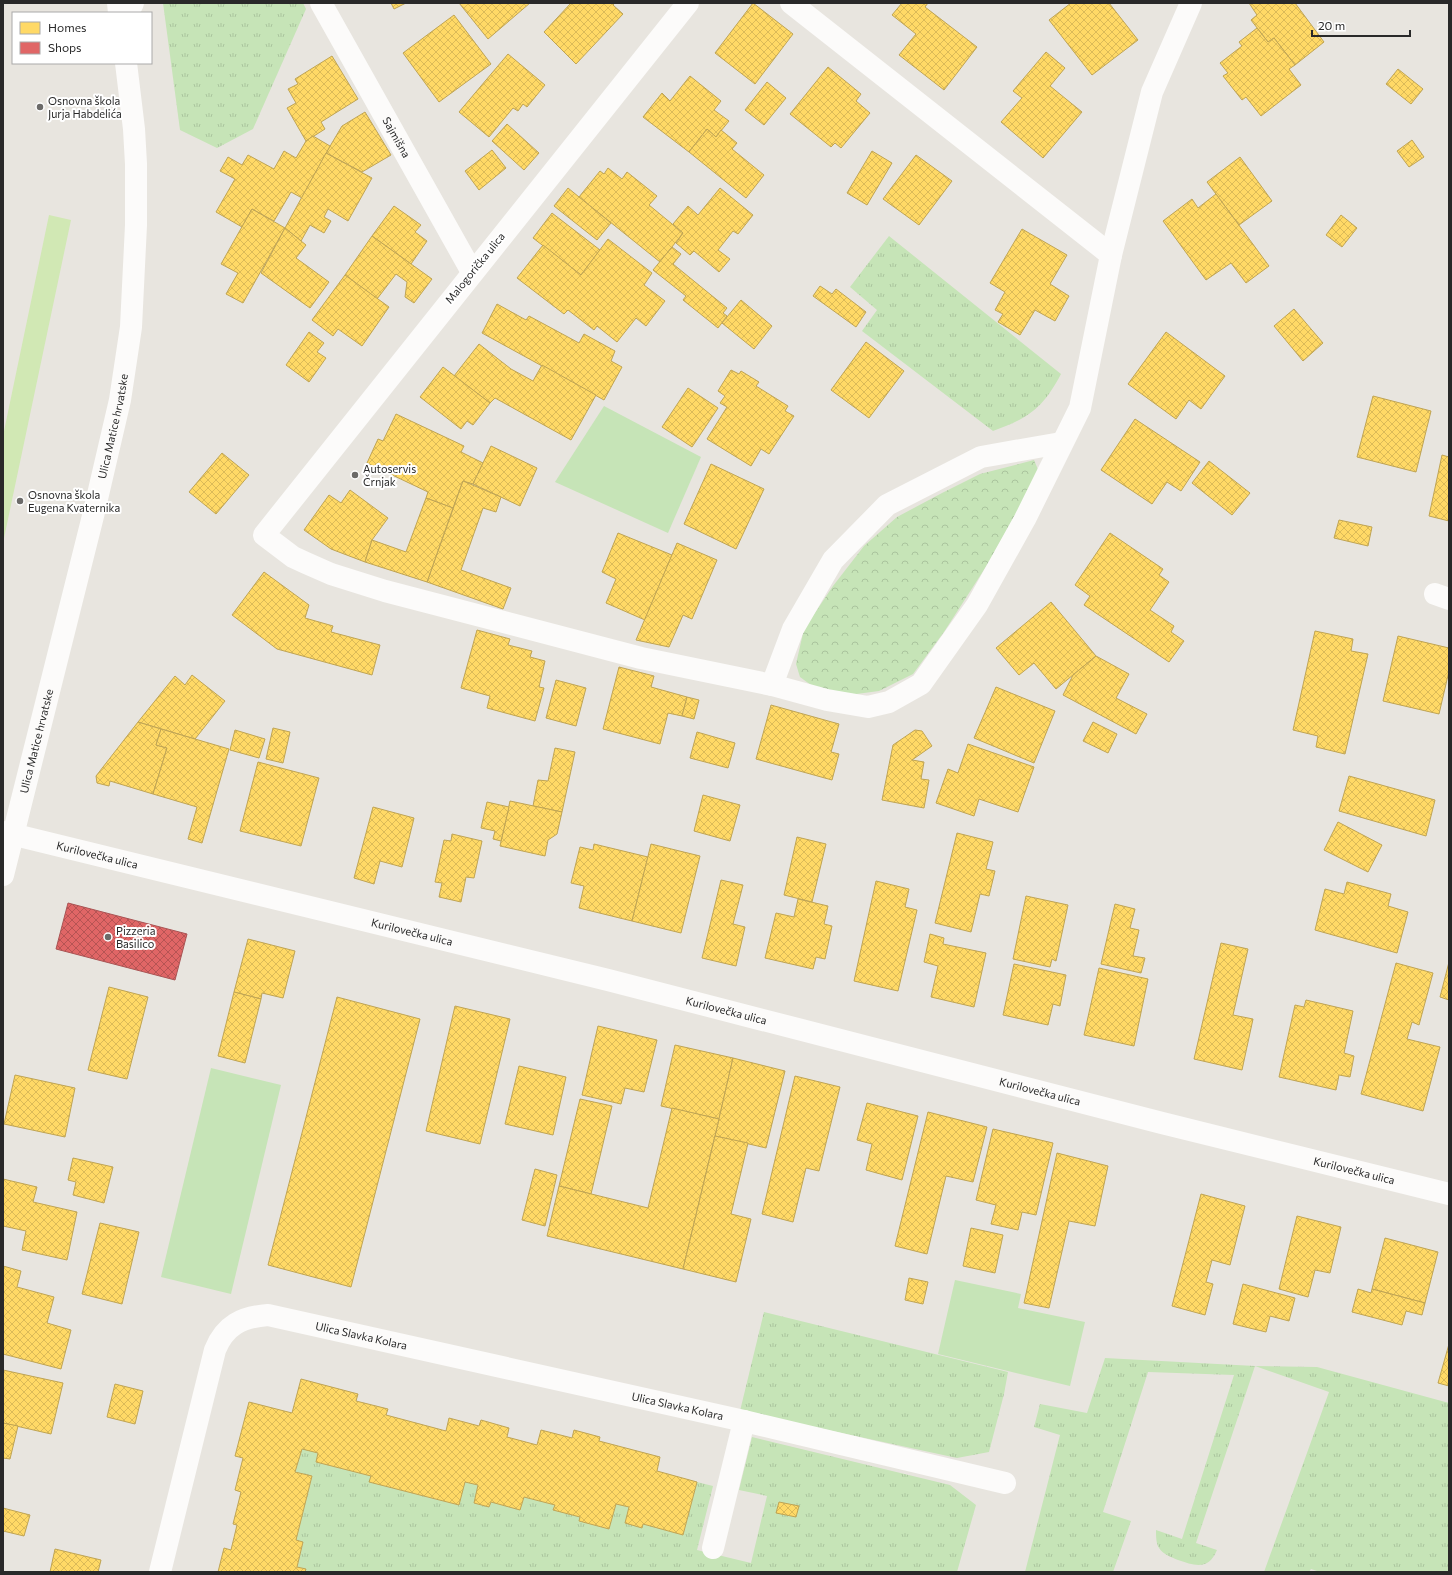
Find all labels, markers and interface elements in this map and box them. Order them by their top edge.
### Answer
legend [12,12,152,64]
scale bar [1312,12,1410,38]
text: 20 m [1318,18,1345,32]
text: Homes [48,20,86,34]
text: Shops [48,40,82,54]
place label: Osnovna škola Jurja Habdelića [48,94,122,121]
marker: Osnovna škola Jurja Habdelića [35,102,45,112]
street label: Sajmišna [380,114,413,160]
street label: Malogorička ulica [442,230,507,306]
street label: Ulica Matice hrvatske [95,373,130,480]
place label: Autoservis Črnjak [363,462,416,488]
marker: Autoservis Črnjak [350,470,360,480]
place label: Osnovna škola Eugena Kvaternika [28,488,120,514]
marker: Osnovna škola Eugena Kvaternika [15,496,25,506]
street label: Ulica Matice hrvatske [17,687,55,795]
street label: Kurilovečka ulica [55,838,139,871]
street label: Kurilovečka ulica [370,915,454,948]
place label: Pizzeria Basilico [116,924,155,950]
marker: Pizzeria Basilico [103,932,113,942]
street label: Kurilovečka ulica [684,993,768,1027]
street label: Kurilovečka ulica [998,1074,1082,1108]
street label: Kurilovečka ulica [1312,1154,1396,1186]
street label: Ulica Slavka Kolara [314,1319,408,1352]
street label: Ulica Slavka Kolara [631,1389,725,1422]

